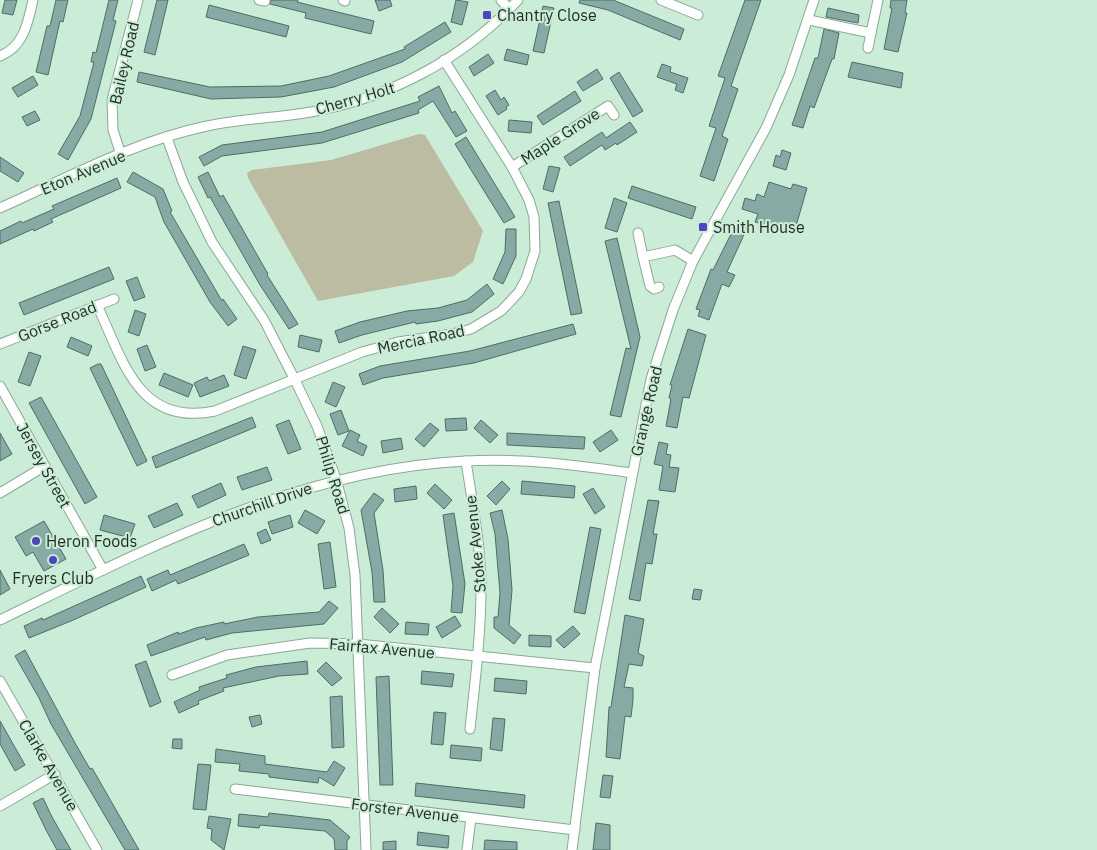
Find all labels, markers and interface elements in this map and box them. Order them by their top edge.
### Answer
place label: Chantry Close [497,5,597,25]
marker: Chantry Close [481,9,493,21]
street label: Bailey Road [105,20,143,106]
street label: Cherry Holt [313,77,397,119]
street label: Maple Grove [517,103,603,169]
street label: Eton Avenue [38,145,129,199]
place label: Smith House [713,217,805,237]
marker: Smith House [697,221,709,233]
street label: Gorse Road [15,296,99,346]
street label: Mercia Road [376,320,466,358]
street label: Grange Road [626,364,666,458]
street label: Jersey Street [12,419,76,511]
street label: Philip Road [312,433,354,517]
street label: Churchill Drive [209,477,315,530]
street label: Stoke Avenue [460,494,490,594]
place label: Heron Foods [46,531,137,551]
marker: Heron Foods [30,535,42,547]
marker: Fryers Club [47,554,59,566]
place label: Fryers Club [12,568,94,588]
street label: Fairfax Avenue [328,633,436,663]
street label: Clarke Avenue [15,715,83,815]
street label: Forster Avenue [350,793,460,827]

